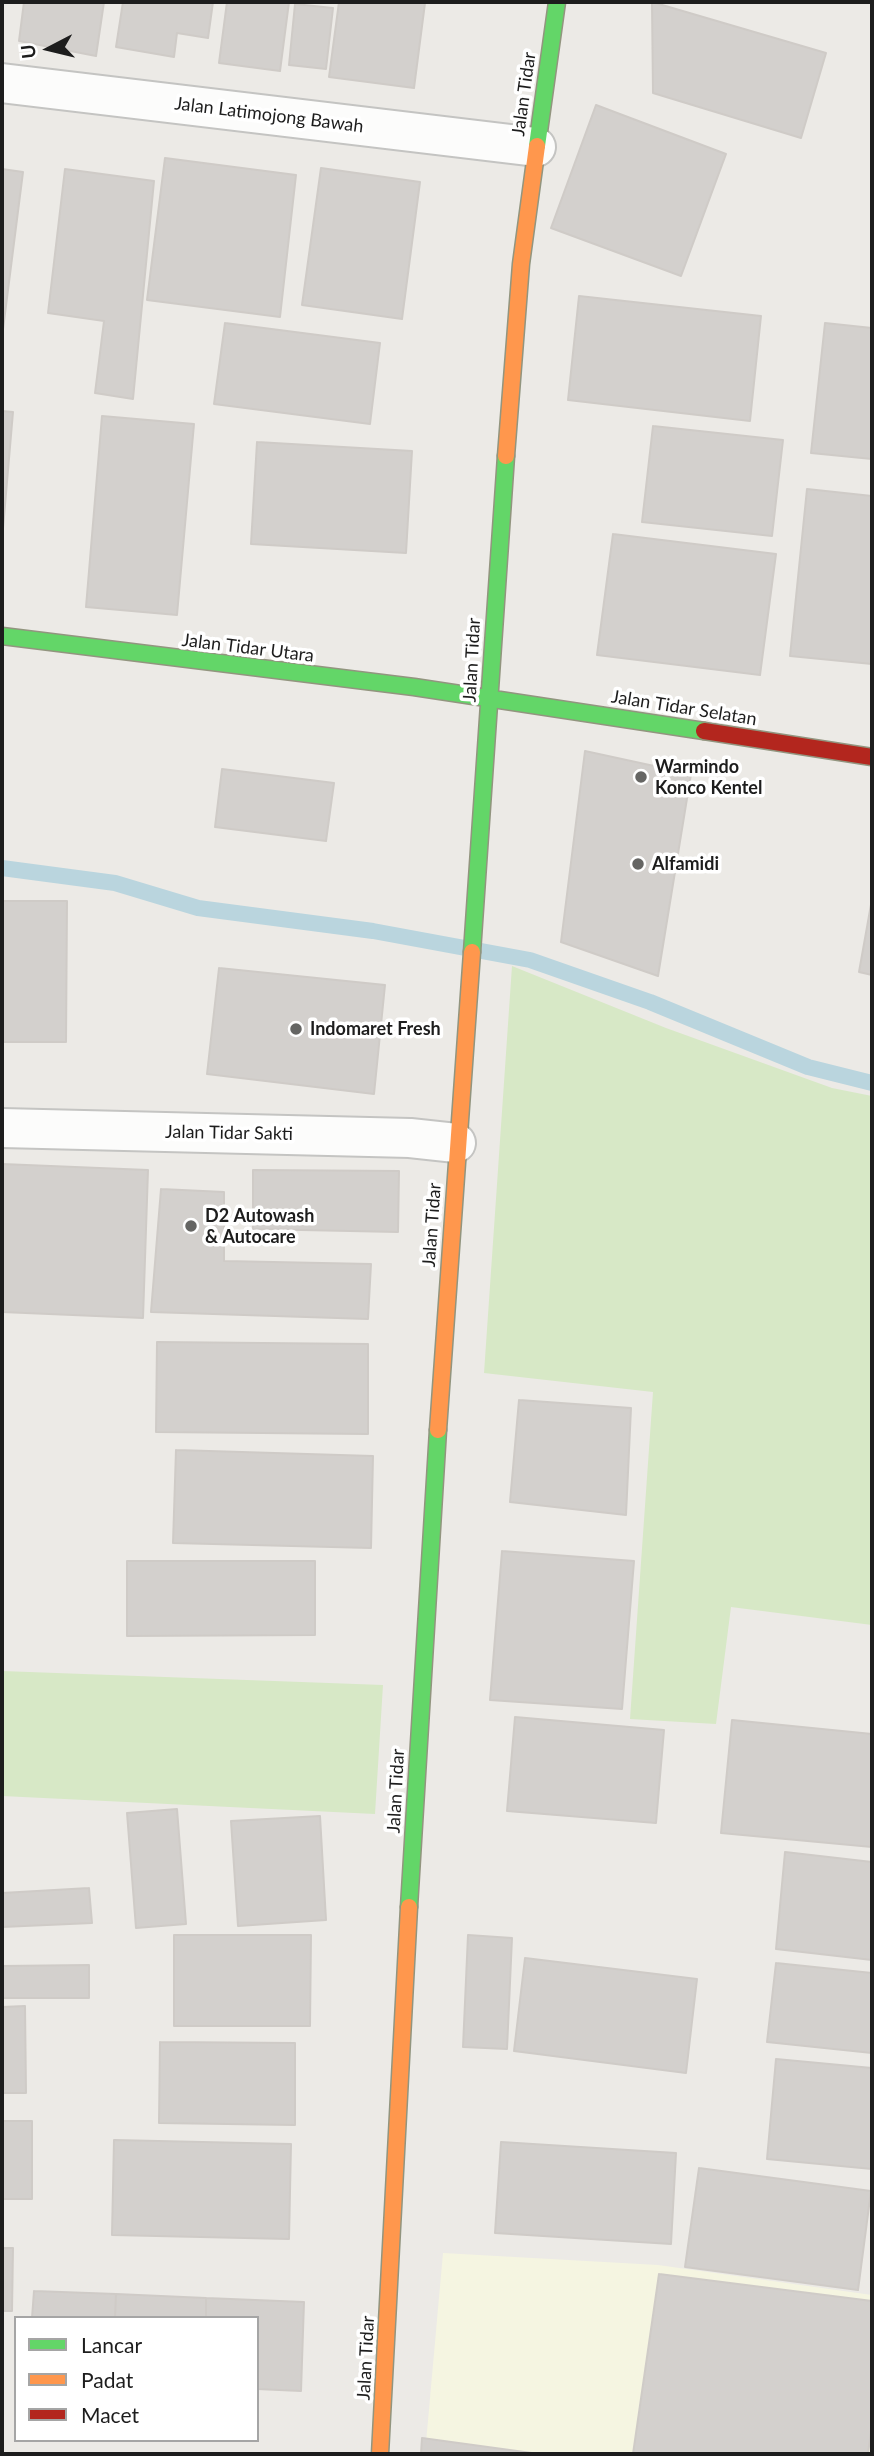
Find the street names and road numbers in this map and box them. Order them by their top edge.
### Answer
street label: Jalan Tidar [507,51,541,137]
street label: Jalan Latimojong Bawah [173,93,365,137]
street label: Jalan Tidar [459,617,485,703]
street label: Jalan Tidar Utara [181,629,315,667]
street label: Jalan Tidar Selatan [610,686,758,730]
street label: Jalan Tidar Sakti [165,1121,293,1145]
street label: Jalan Tidar [418,1182,446,1268]
street label: Jalan Tidar [383,1748,409,1834]
street label: Jalan Tidar [353,2315,379,2401]

